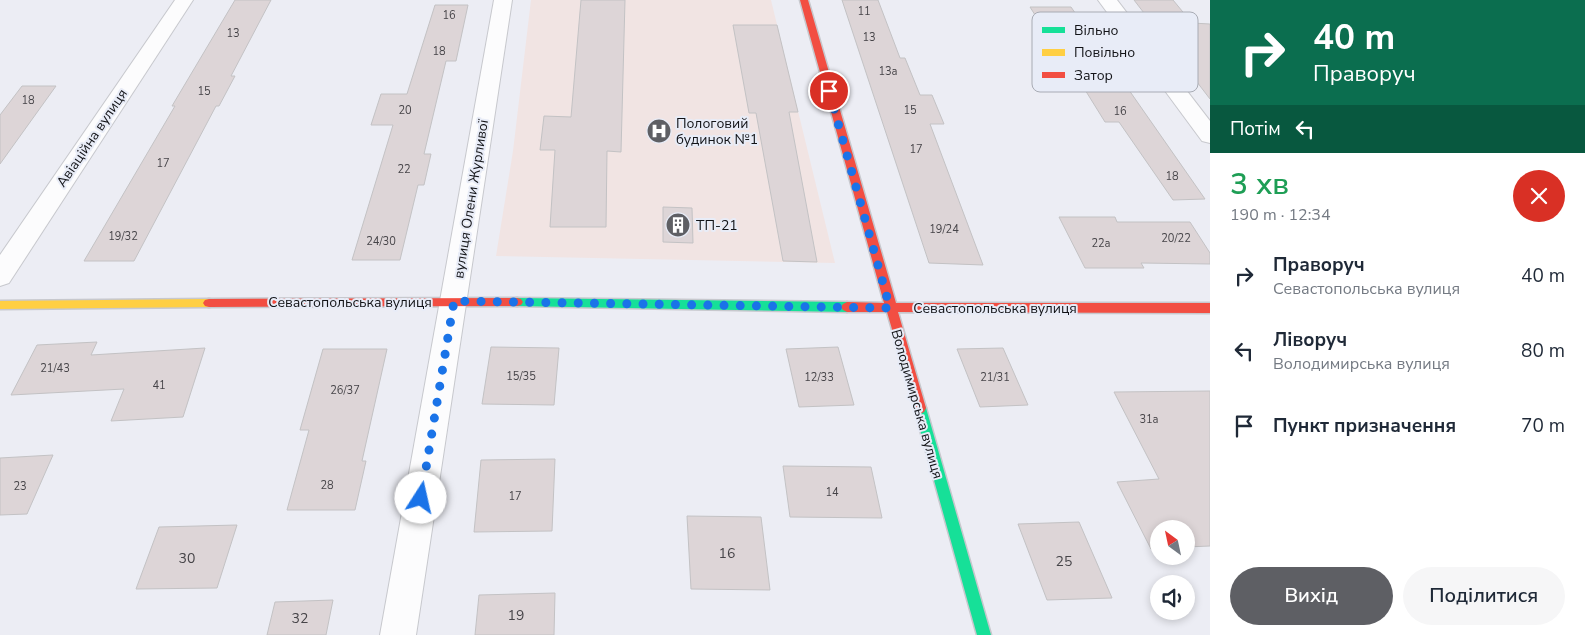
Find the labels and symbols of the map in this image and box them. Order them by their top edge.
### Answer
house number: 11 [857,4,871,19]
house number: 16 [442,8,456,23]
legend [1032,12,1198,92]
text: Вільно [1074,21,1119,40]
house number: 13 [226,26,240,41]
house number: 13 [862,30,876,45]
text: Повільно [1074,43,1135,62]
house number: 18 [432,44,446,59]
house number: 13а [878,64,898,79]
text: Затор [1074,66,1113,85]
pin [808,70,850,112]
house number: 15 [197,84,211,99]
street label: Авіаційна вулиця [52,85,132,191]
house number: 18 [21,93,35,108]
house number: 20 [398,103,412,118]
house number: 15 [903,103,917,118]
house number: 16 [1113,104,1127,119]
place label: Пологовий будинок №1 [676,114,758,149]
street label: вулиця Олени Журливої [449,118,493,280]
hospital icon: Пологовий будинок №1 [646,118,672,144]
house number: 17 [909,142,923,157]
house number: 17 [156,156,170,171]
house number: 22 [397,162,411,177]
house number: 18 [1165,169,1179,184]
building icon: ТП-21 [665,212,691,238]
place label: ТП-21 [696,216,738,235]
house number: 19/24 [929,222,959,237]
house number: 19/32 [108,229,138,244]
house number: 20/22 [1161,231,1191,246]
house number: 24/30 [366,234,396,249]
house number: 22а [1091,236,1111,251]
street label: Севастопольська вулиця [268,293,432,312]
street label: Севастопольська вулиця [913,299,1077,318]
street label: Володимирська вулиця [887,327,947,481]
house number: 21/43 [40,361,70,376]
house number: 15/35 [506,369,536,384]
house number: 12/33 [804,370,834,385]
house number: 21/31 [980,370,1010,385]
house number: 41 [152,378,166,393]
house number: 26/37 [330,383,360,398]
house number: 31а [1139,412,1159,427]
position arrow [394,471,446,523]
house number: 28 [320,478,334,493]
house number: 23 [13,479,27,494]
house number: 14 [825,485,839,500]
house number: 17 [508,489,522,504]
north arrow [1150,520,1195,565]
house number: 16 [719,544,735,563]
house number: 30 [179,549,195,568]
house number: 25 [1056,552,1072,571]
house number: 19 [508,606,524,625]
house number: 32 [292,609,308,628]

